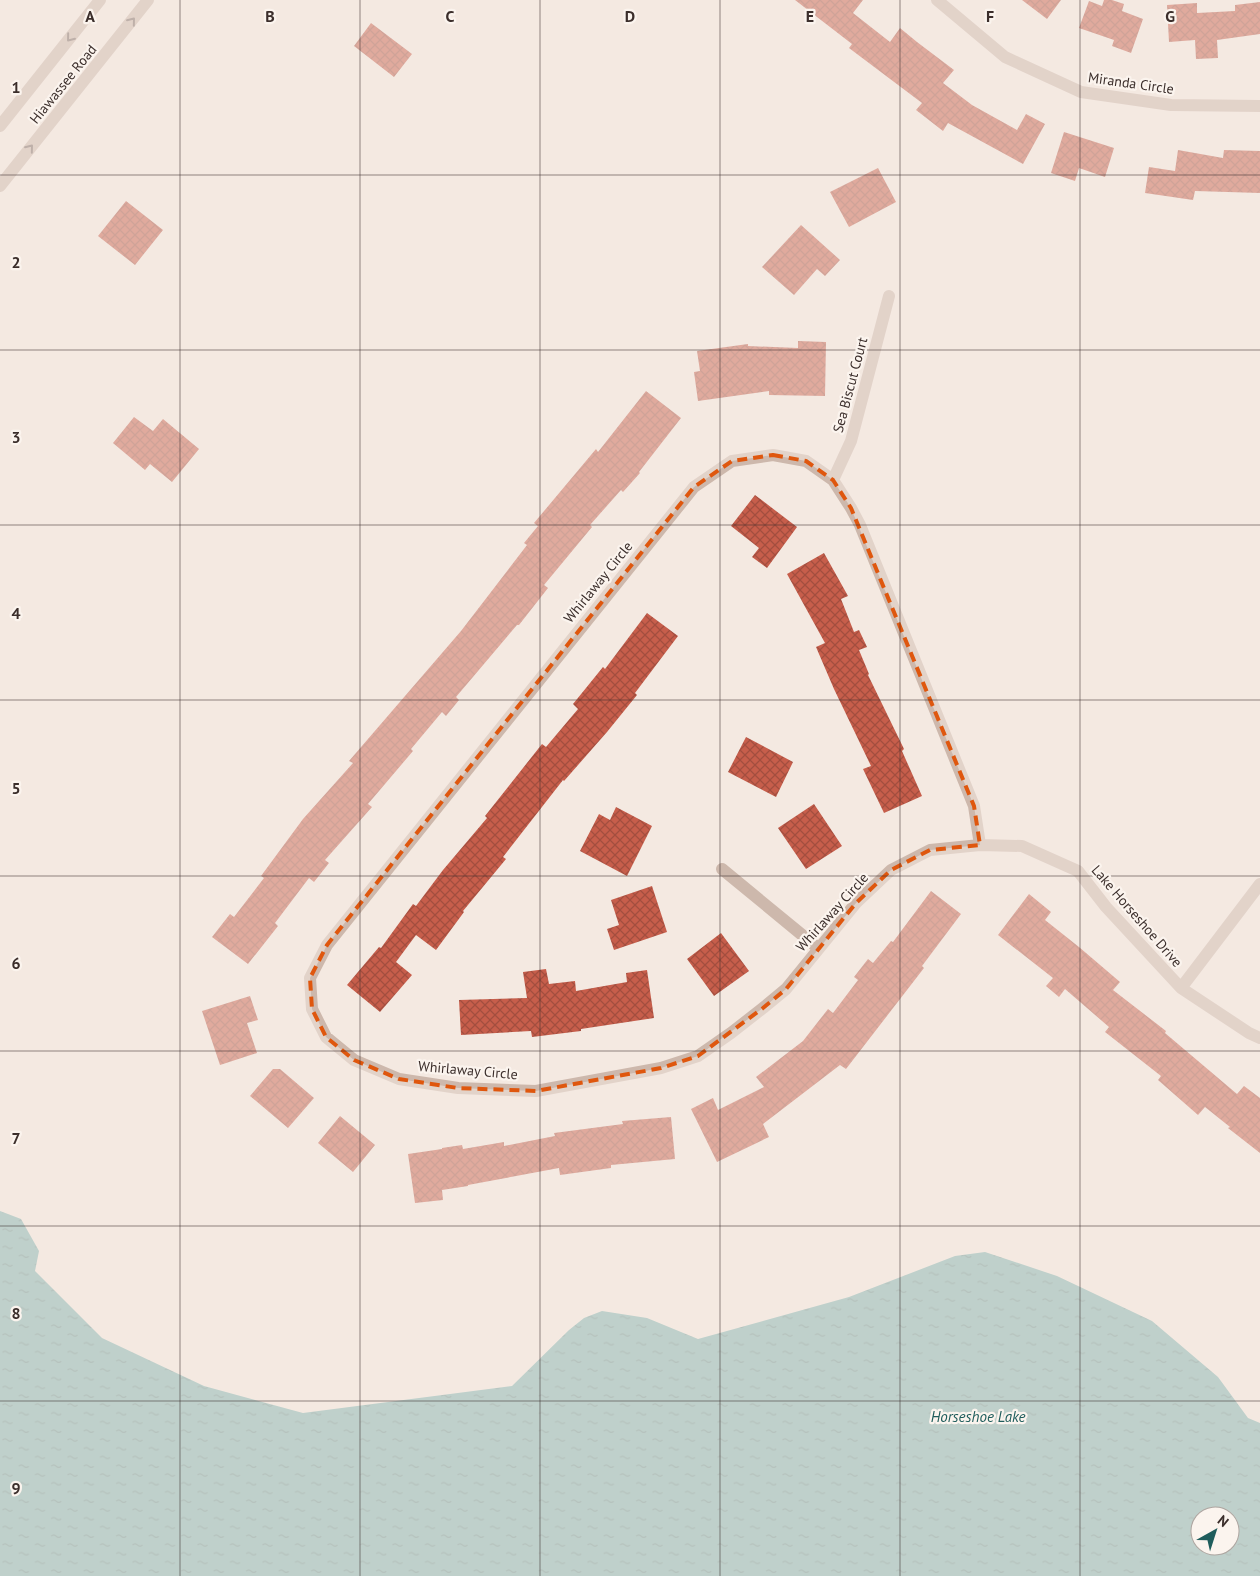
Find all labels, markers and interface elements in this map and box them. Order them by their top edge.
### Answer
text: A [85,6,95,26]
text: B [265,6,275,26]
text: C [446,6,455,26]
text: D [625,6,635,26]
text: E [806,6,814,26]
text: F [986,6,994,26]
text: G [1165,6,1175,26]
one-way arrow [126,18,134,27]
one-way arrow [67,32,75,41]
street label: Hiawassee Road [26,41,100,127]
street label: Miranda Circle [1087,68,1175,98]
text: 1 [11,77,21,97]
one-way arrow [25,145,33,154]
text: 2 [11,252,21,272]
street label: Sea Biscut Court [829,335,871,435]
text: 3 [11,427,21,447]
street label: Whirlaway Circle [560,538,636,626]
text: 4 [11,603,21,623]
text: 5 [11,778,21,798]
street label: Lake Horseshoe Drive [1088,861,1186,971]
street label: Whirlaway Circle [792,869,872,955]
text: 6 [11,953,21,973]
street label: Whirlaway Circle [417,1057,519,1083]
text: 7 [11,1128,21,1148]
text: 8 [11,1303,21,1323]
water label: Horseshoe Lake [931,1407,1025,1426]
text: 9 [11,1478,21,1498]
north arrow [1190,1506,1240,1556]
text: N [1214,1511,1232,1531]

